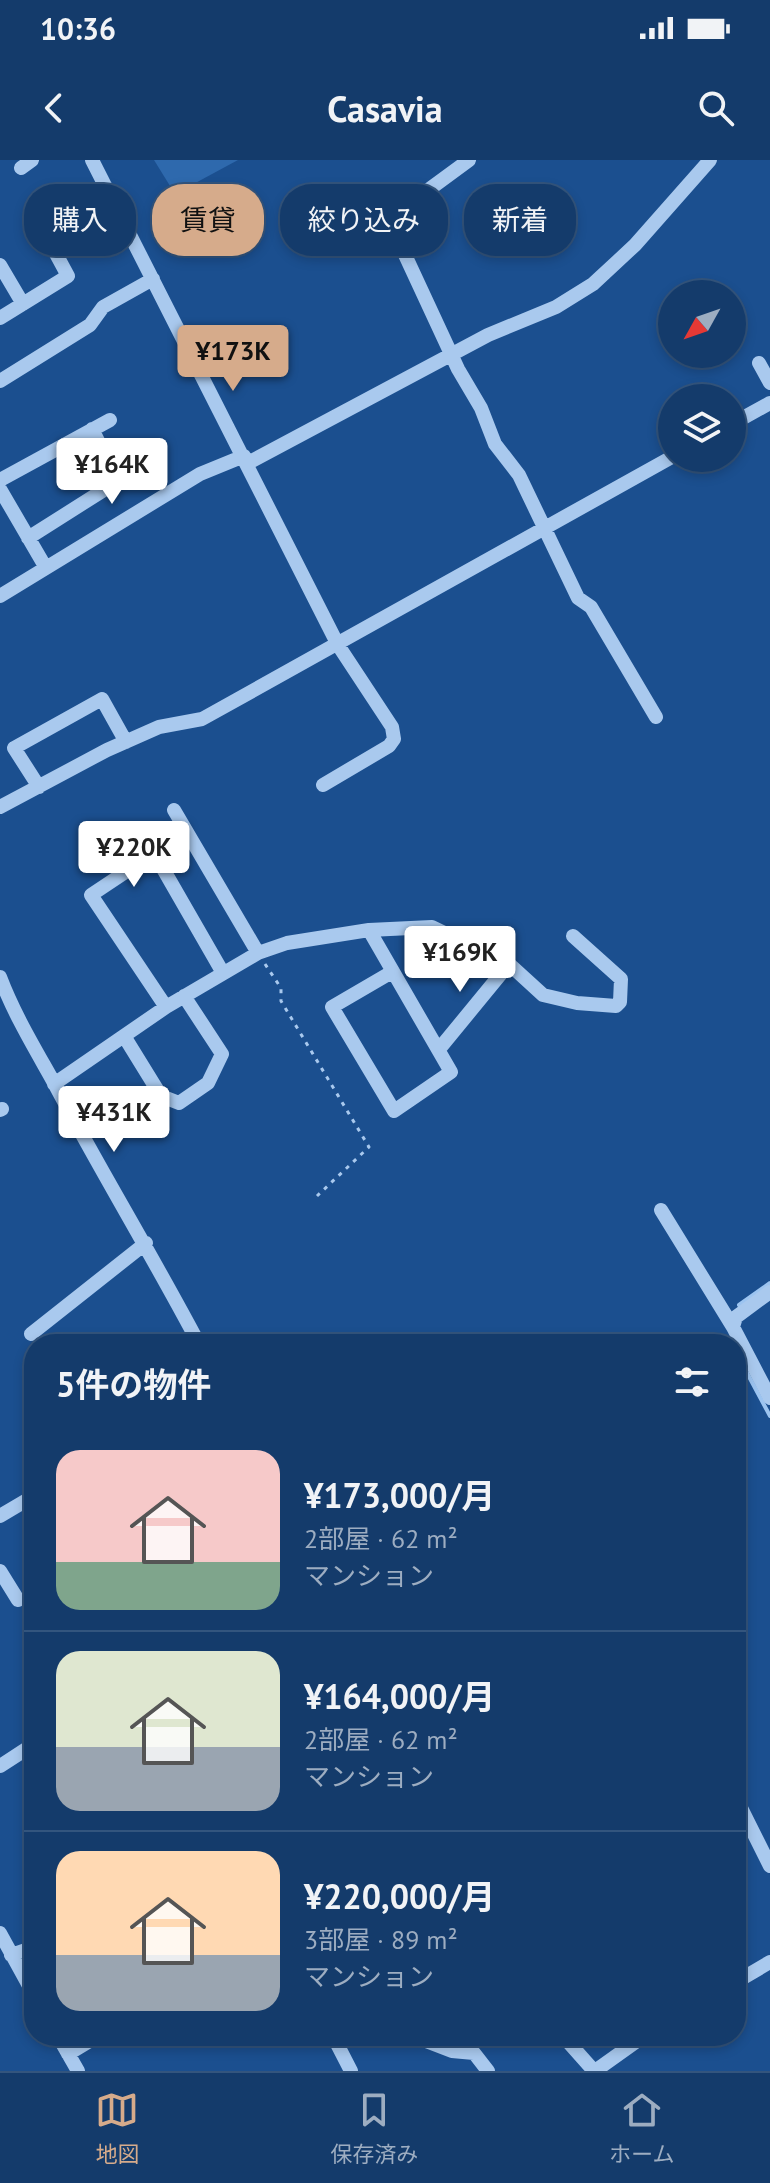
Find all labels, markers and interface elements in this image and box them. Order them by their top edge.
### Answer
text: 10:36 [40,9,116,48]
text: Casavia [327,85,443,132]
icon: back [32,86,76,130]
icon: search [694,86,738,130]
chip: 購入 [24,184,136,256]
chip: 賃貸 [152,184,264,256]
chip: 絞り込み [280,184,448,256]
chip: 新着 [464,184,576,256]
north arrow [658,280,746,368]
map controls [658,280,746,472]
pin: ¥173K [177,325,289,393]
text: ¥173K [195,334,271,367]
button: layers [658,384,746,472]
pin: ¥164K [56,438,168,506]
text: ¥164K [74,447,150,480]
pin: ¥220K [78,821,190,889]
text: ¥220K [96,830,172,863]
pin: ¥169K [404,926,516,994]
text: ¥169K [422,935,498,968]
pin: ¥431K [58,1086,170,1154]
text: ¥431K [76,1095,152,1128]
icon: filters [670,1360,714,1404]
text: 5件の物件 [56,1362,211,1406]
text: ¥173,000/月 [304,1473,495,1517]
icon: home [120,1482,216,1578]
text: 2部屋 · 62 m² [304,1522,458,1555]
text: マンション [304,1559,434,1592]
text: ¥164,000/月 [304,1674,495,1718]
icon: home [120,1683,216,1779]
text: 2部屋 · 62 m² [304,1723,458,1756]
text: マンション [304,1760,434,1793]
text: ¥220,000/月 [304,1874,495,1918]
icon: home [120,1883,216,1979]
text: 3部屋 · 89 m² [304,1923,458,1956]
text: マンション [304,1960,434,1993]
tab: 地図 [95,2088,139,2168]
tab: 保存済み [330,2088,418,2168]
tab: ホーム [609,2088,675,2168]

